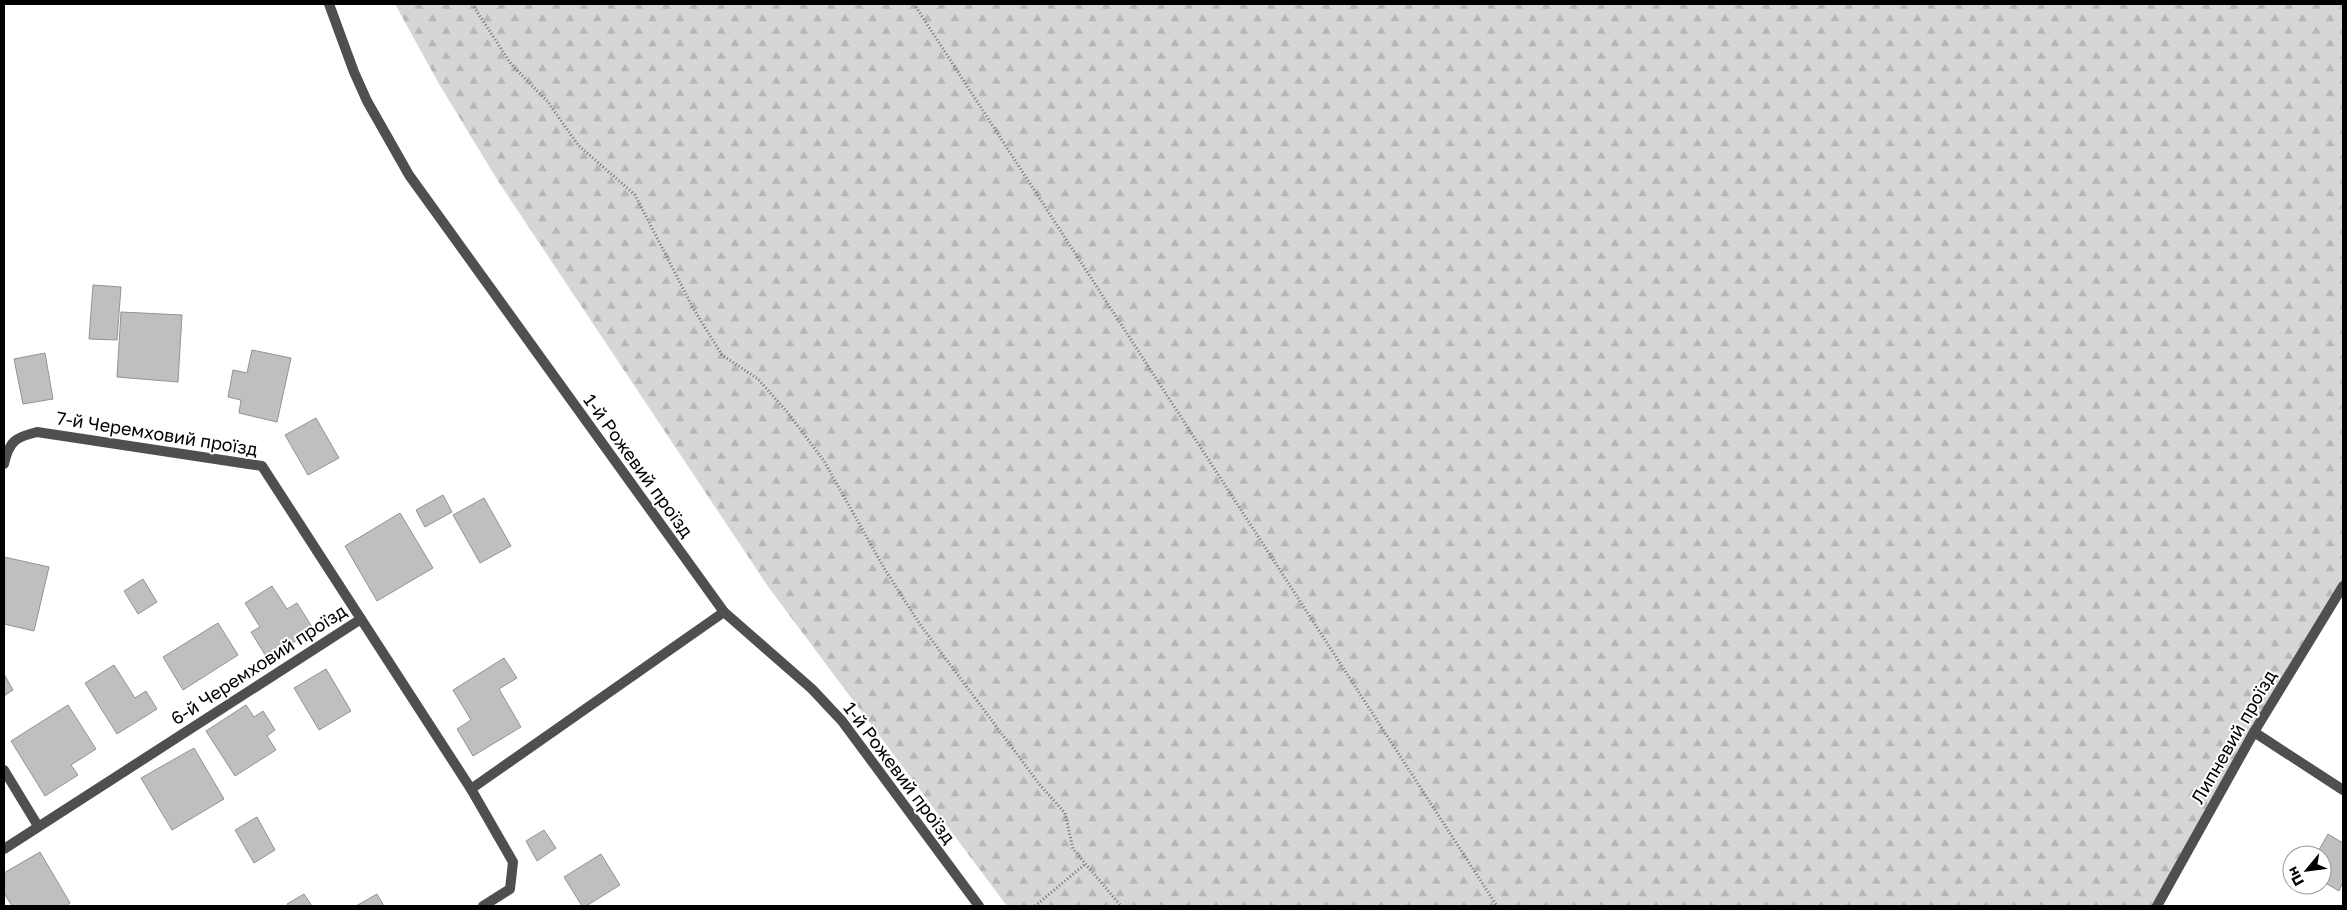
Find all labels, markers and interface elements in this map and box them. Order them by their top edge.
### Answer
street label: 1-й Рожевий проїзд [579,389,698,542]
street label: 7-й Черемховий проїзд [55,406,260,460]
street label: 6-й Черемховий проїзд [167,599,350,729]
street label: Липневий проїзд [2186,666,2280,807]
street label: 1-й Рожевий проїзд [839,697,960,848]
north arrow [2282,845,2332,895]
text: Пн [2283,864,2307,889]

